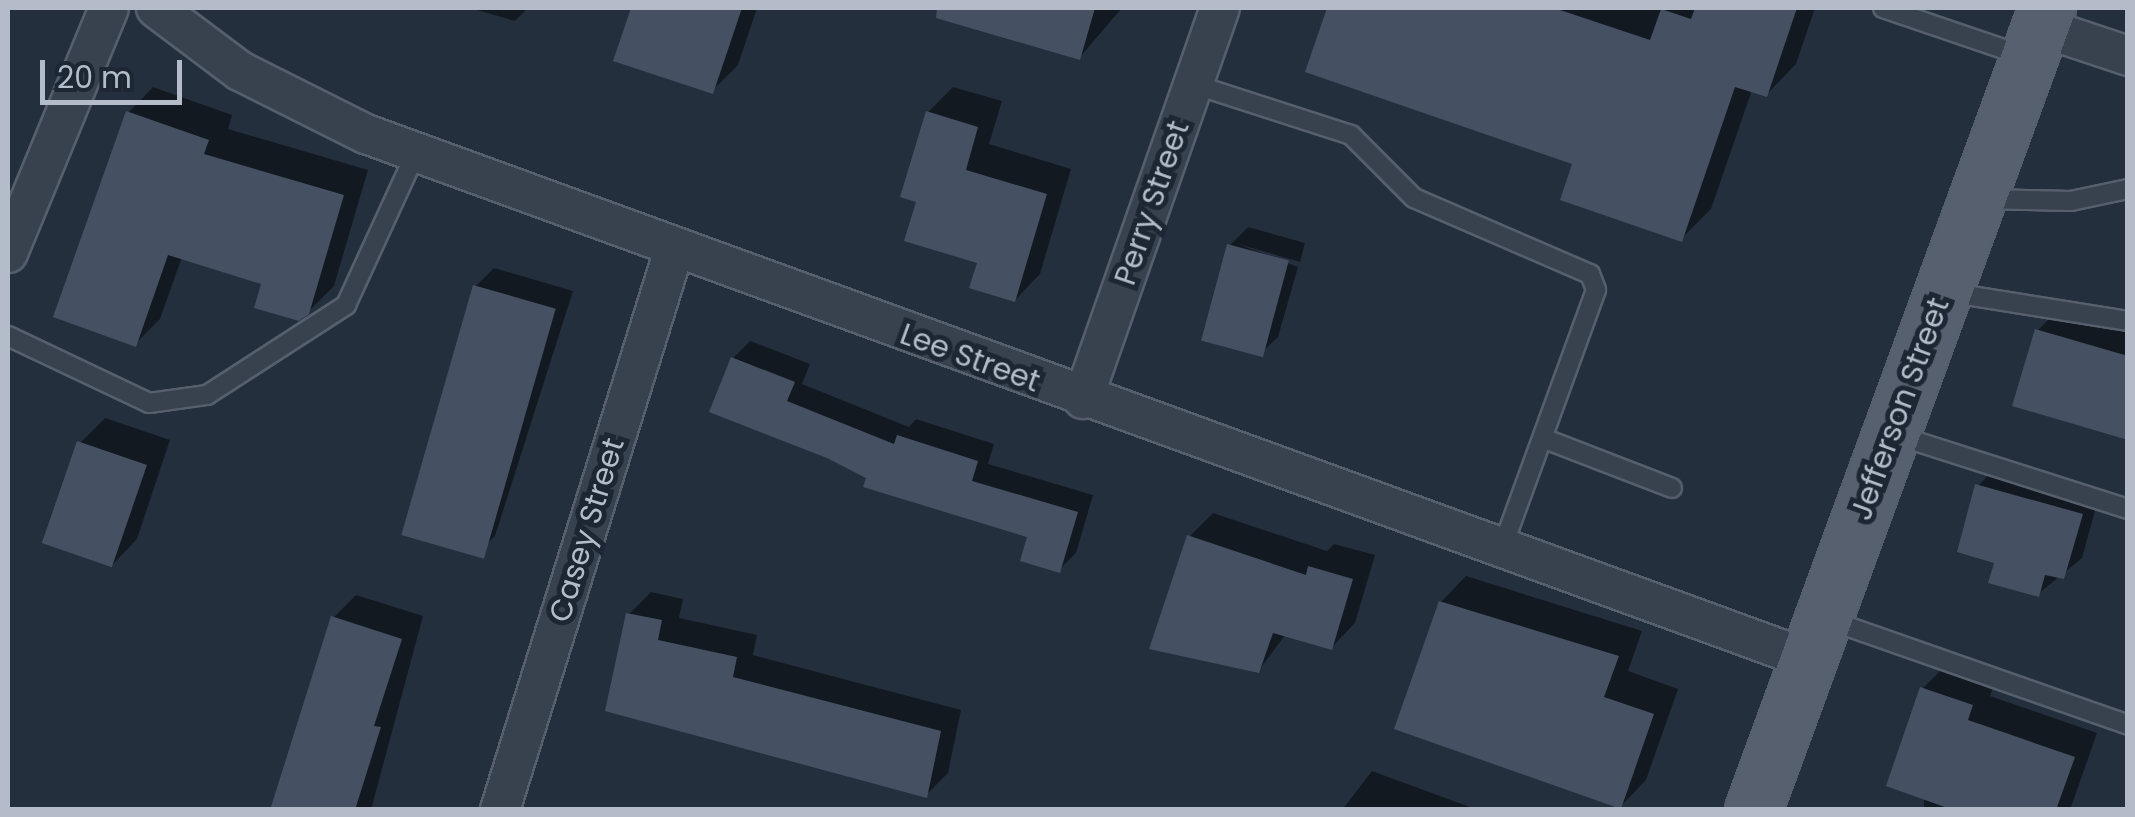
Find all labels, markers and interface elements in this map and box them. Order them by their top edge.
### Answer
scale bar [45,40,188,102]
text: 20 m [57,56,132,99]
street label: Perry Street [1107,116,1197,290]
street label: Jefferson Street [1843,293,1957,525]
street label: Lee Street [895,316,1045,400]
street label: Casey Street [542,434,632,626]

